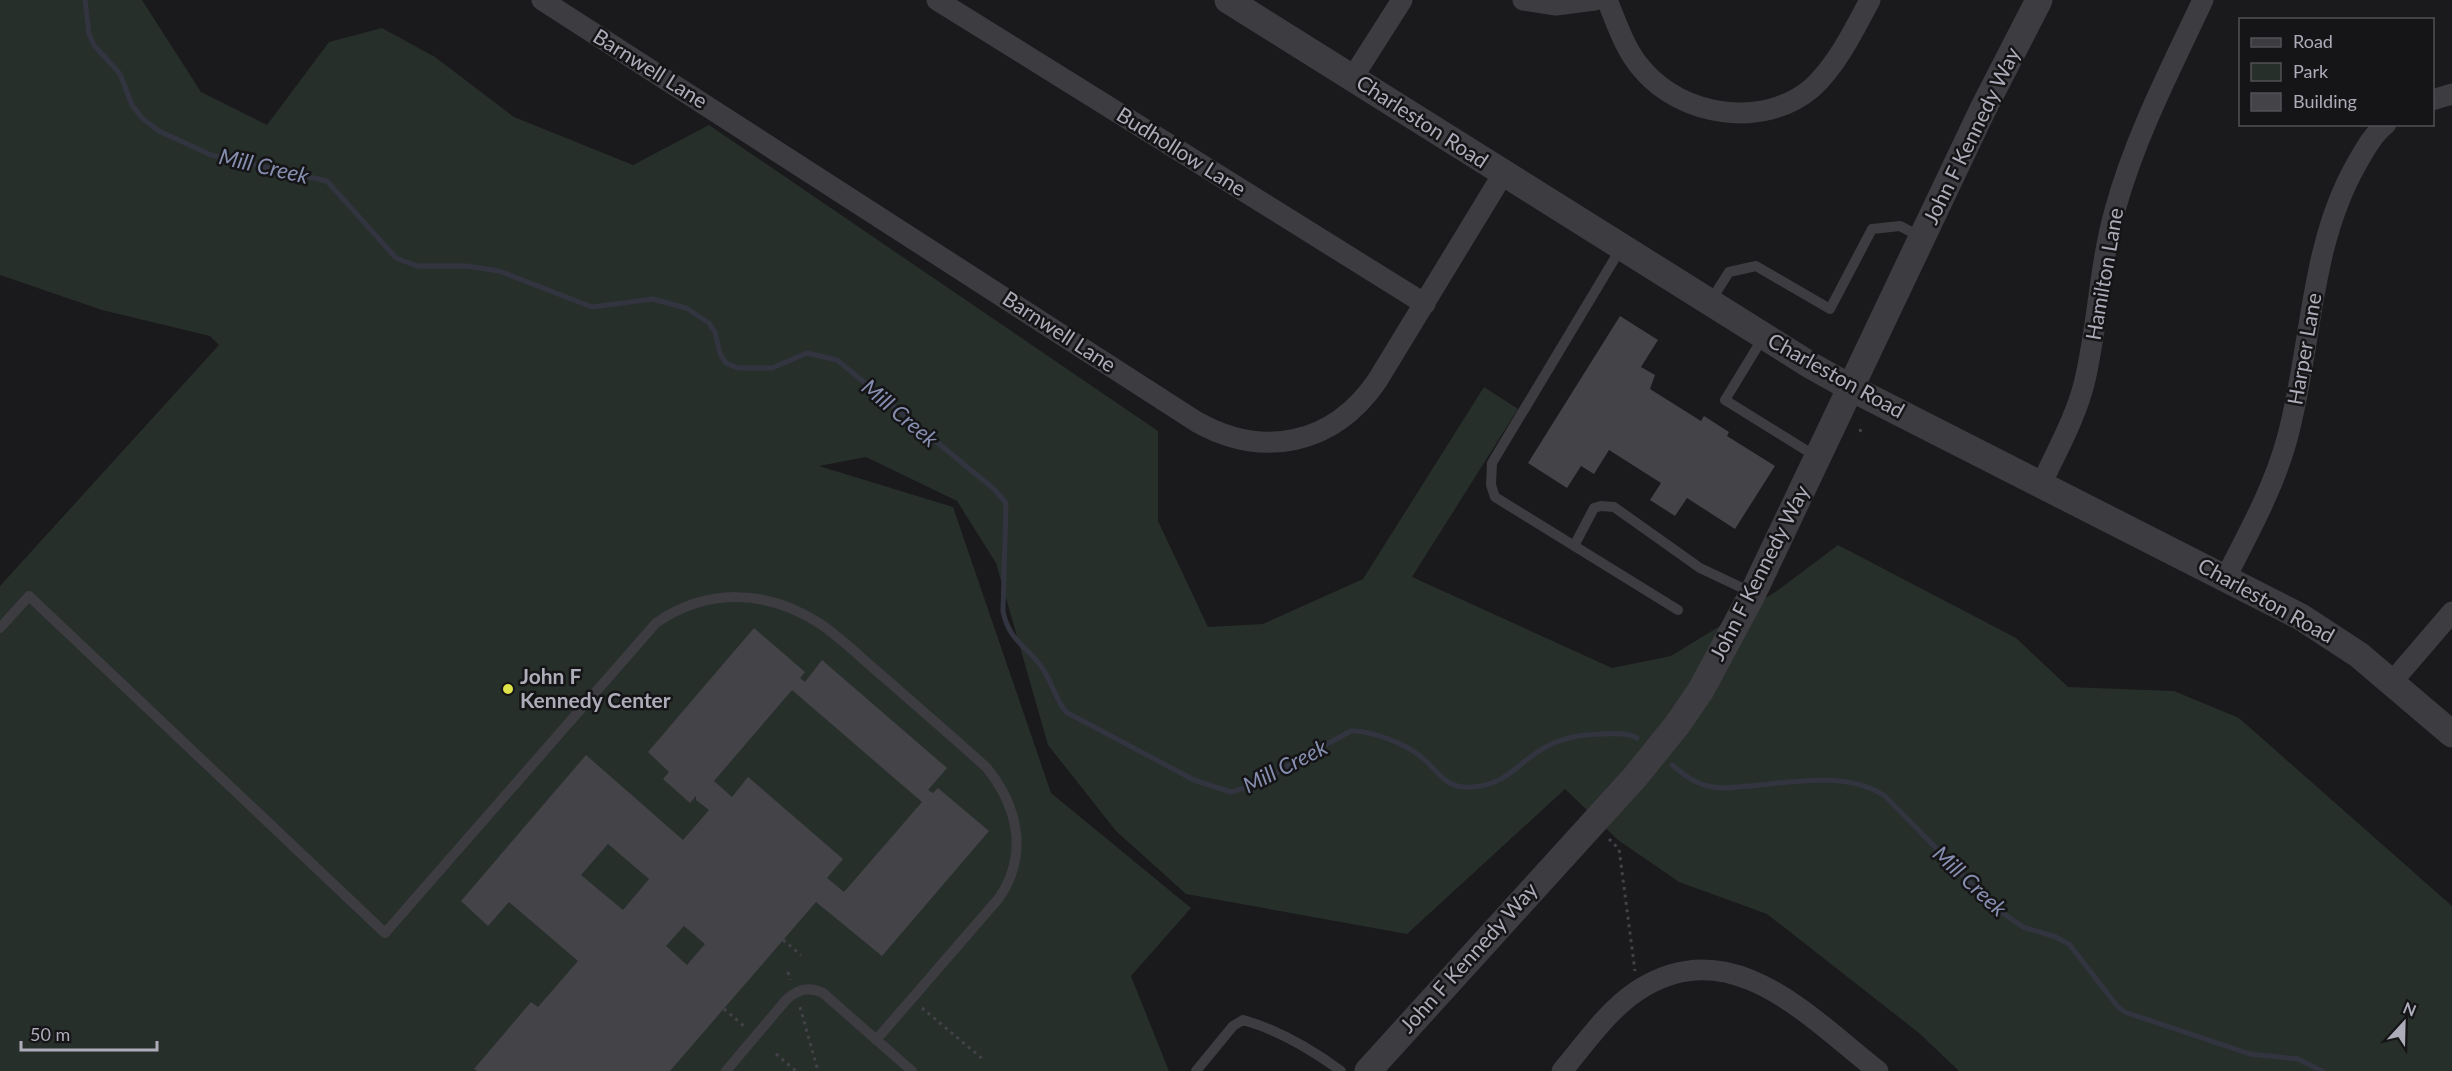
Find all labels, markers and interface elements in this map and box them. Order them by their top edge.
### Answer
legend [2239,18,2434,126]
street label: Barnwell Lane [589,23,713,113]
text: Road [2293,30,2333,52]
street label: John F Kennedy Way [1917,43,2024,228]
text: Park [2293,60,2329,82]
street label: Charleston Road [1352,69,1493,173]
text: Building [2293,90,2357,112]
street label: Budhollow Lane [1113,101,1251,200]
water label: Mill Creek [217,142,312,189]
street label: Hamilton Lane [2080,206,2127,342]
street label: Barnwell Lane [999,285,1121,377]
street label: Harper Lane [2281,291,2326,407]
street label: Charleston Road [1764,327,1909,422]
water label: Mill Creek [857,373,944,453]
street label: John F Kennedy Way [1704,480,1814,664]
street label: Charleston Road [2194,552,2339,647]
place label: John F Kennedy Center [520,663,671,712]
marker: John F Kennedy Center [501,682,515,696]
water label: Mill Creek [1238,733,1332,798]
water label: Mill Creek [1928,840,2013,922]
street label: John F Kennedy Way [1394,877,1542,1037]
north arrow [2374,993,2434,1053]
text: N [2401,998,2419,1020]
scale bar [21,1014,158,1052]
text: 50 m [30,1023,70,1045]

